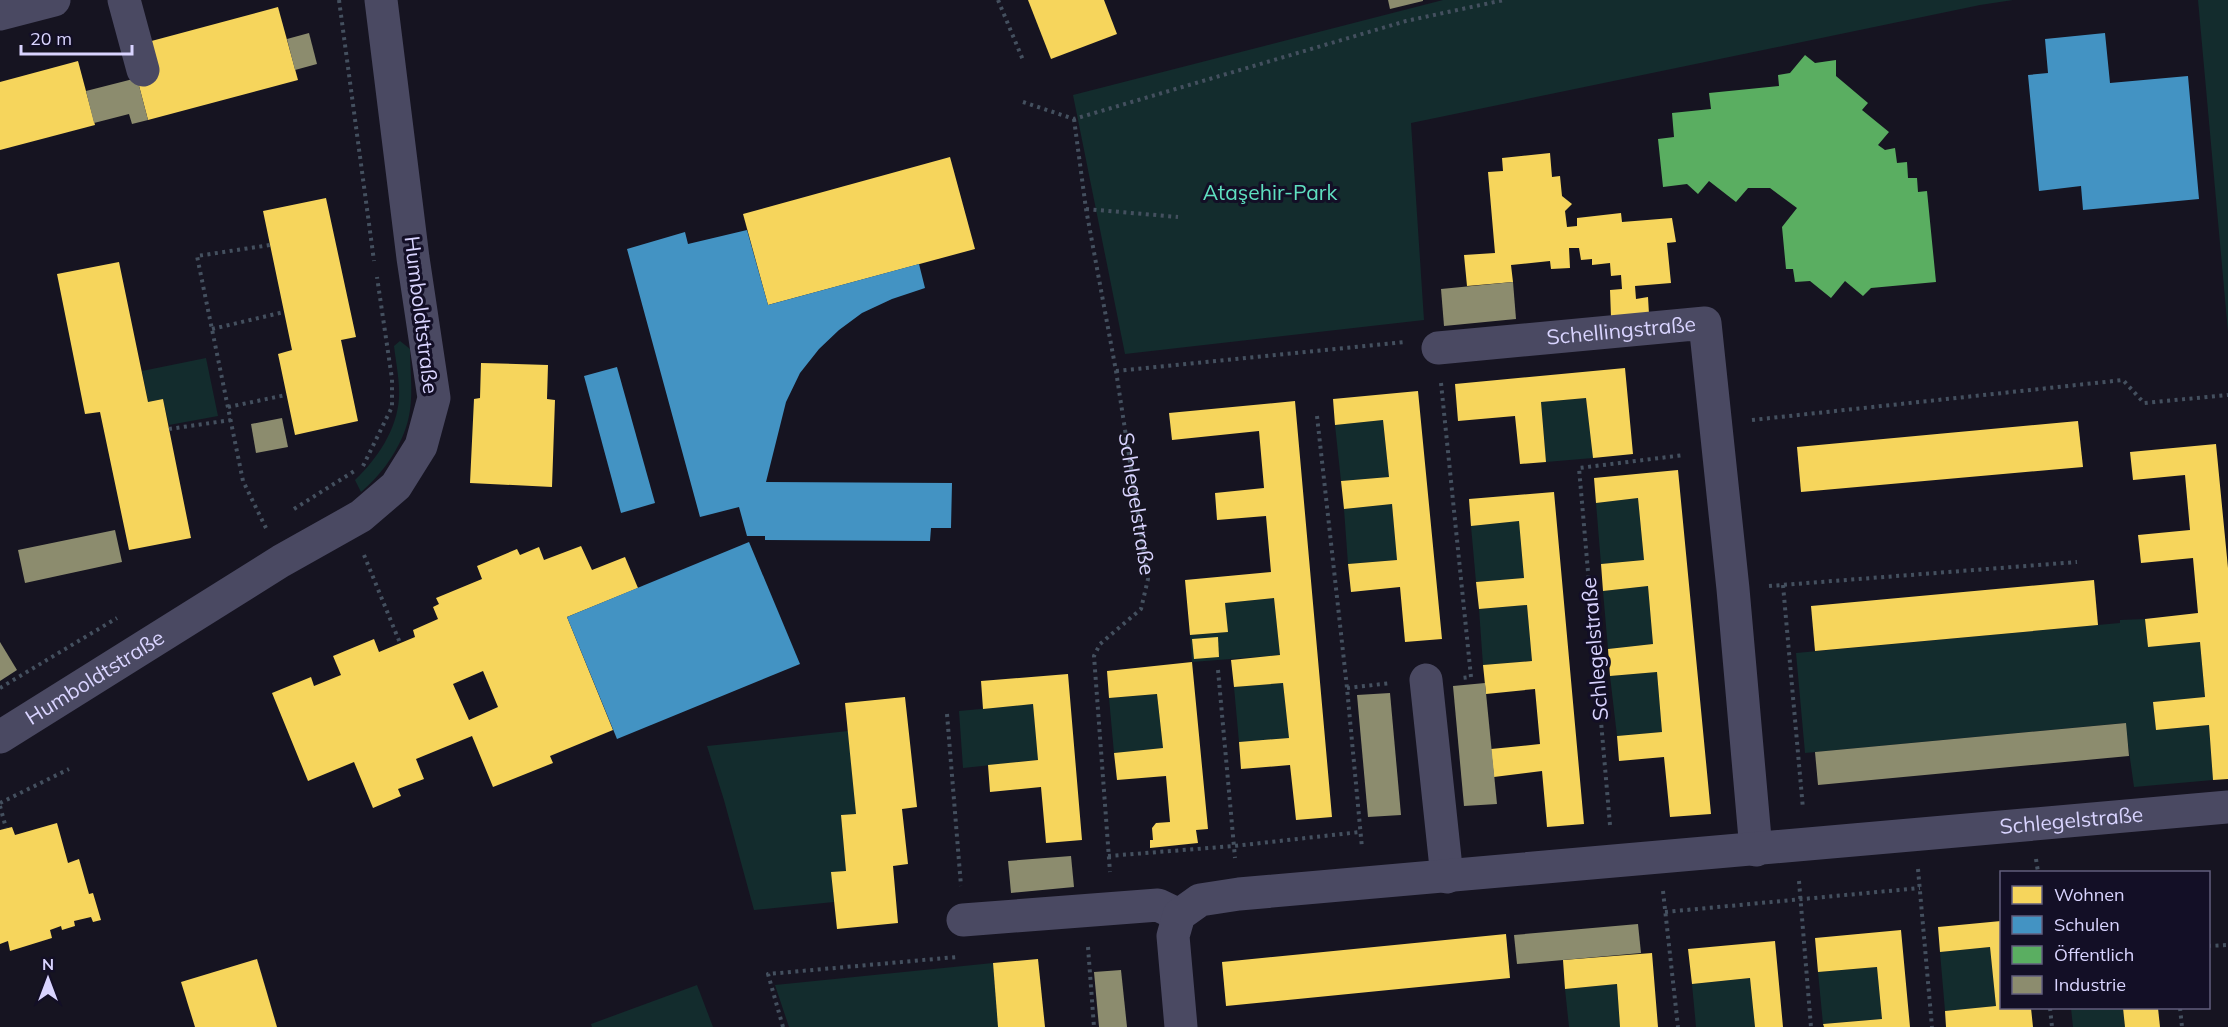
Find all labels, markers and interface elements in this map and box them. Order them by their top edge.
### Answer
scale bar [21,18,132,56]
text: 20 m [30,27,72,50]
park label: Ataşehir-Park [1203,179,1337,205]
street label: Humboldtstraße [399,235,445,395]
street label: Schellingstraße [1545,310,1697,350]
street label: Schlegelstraße [1114,431,1161,577]
street label: Schlegelstraße [1575,576,1613,722]
street label: Humboldtstraße [20,624,169,730]
street label: Schlegelstraße [1998,801,2144,839]
legend [2000,871,2210,1009]
text: Wohnen [2054,883,2125,906]
text: Schulen [2054,913,2120,936]
text: Öffentlich [2054,943,2134,966]
north arrow [18,949,78,1009]
text: N [42,954,54,974]
text: Industrie [2054,973,2126,996]

